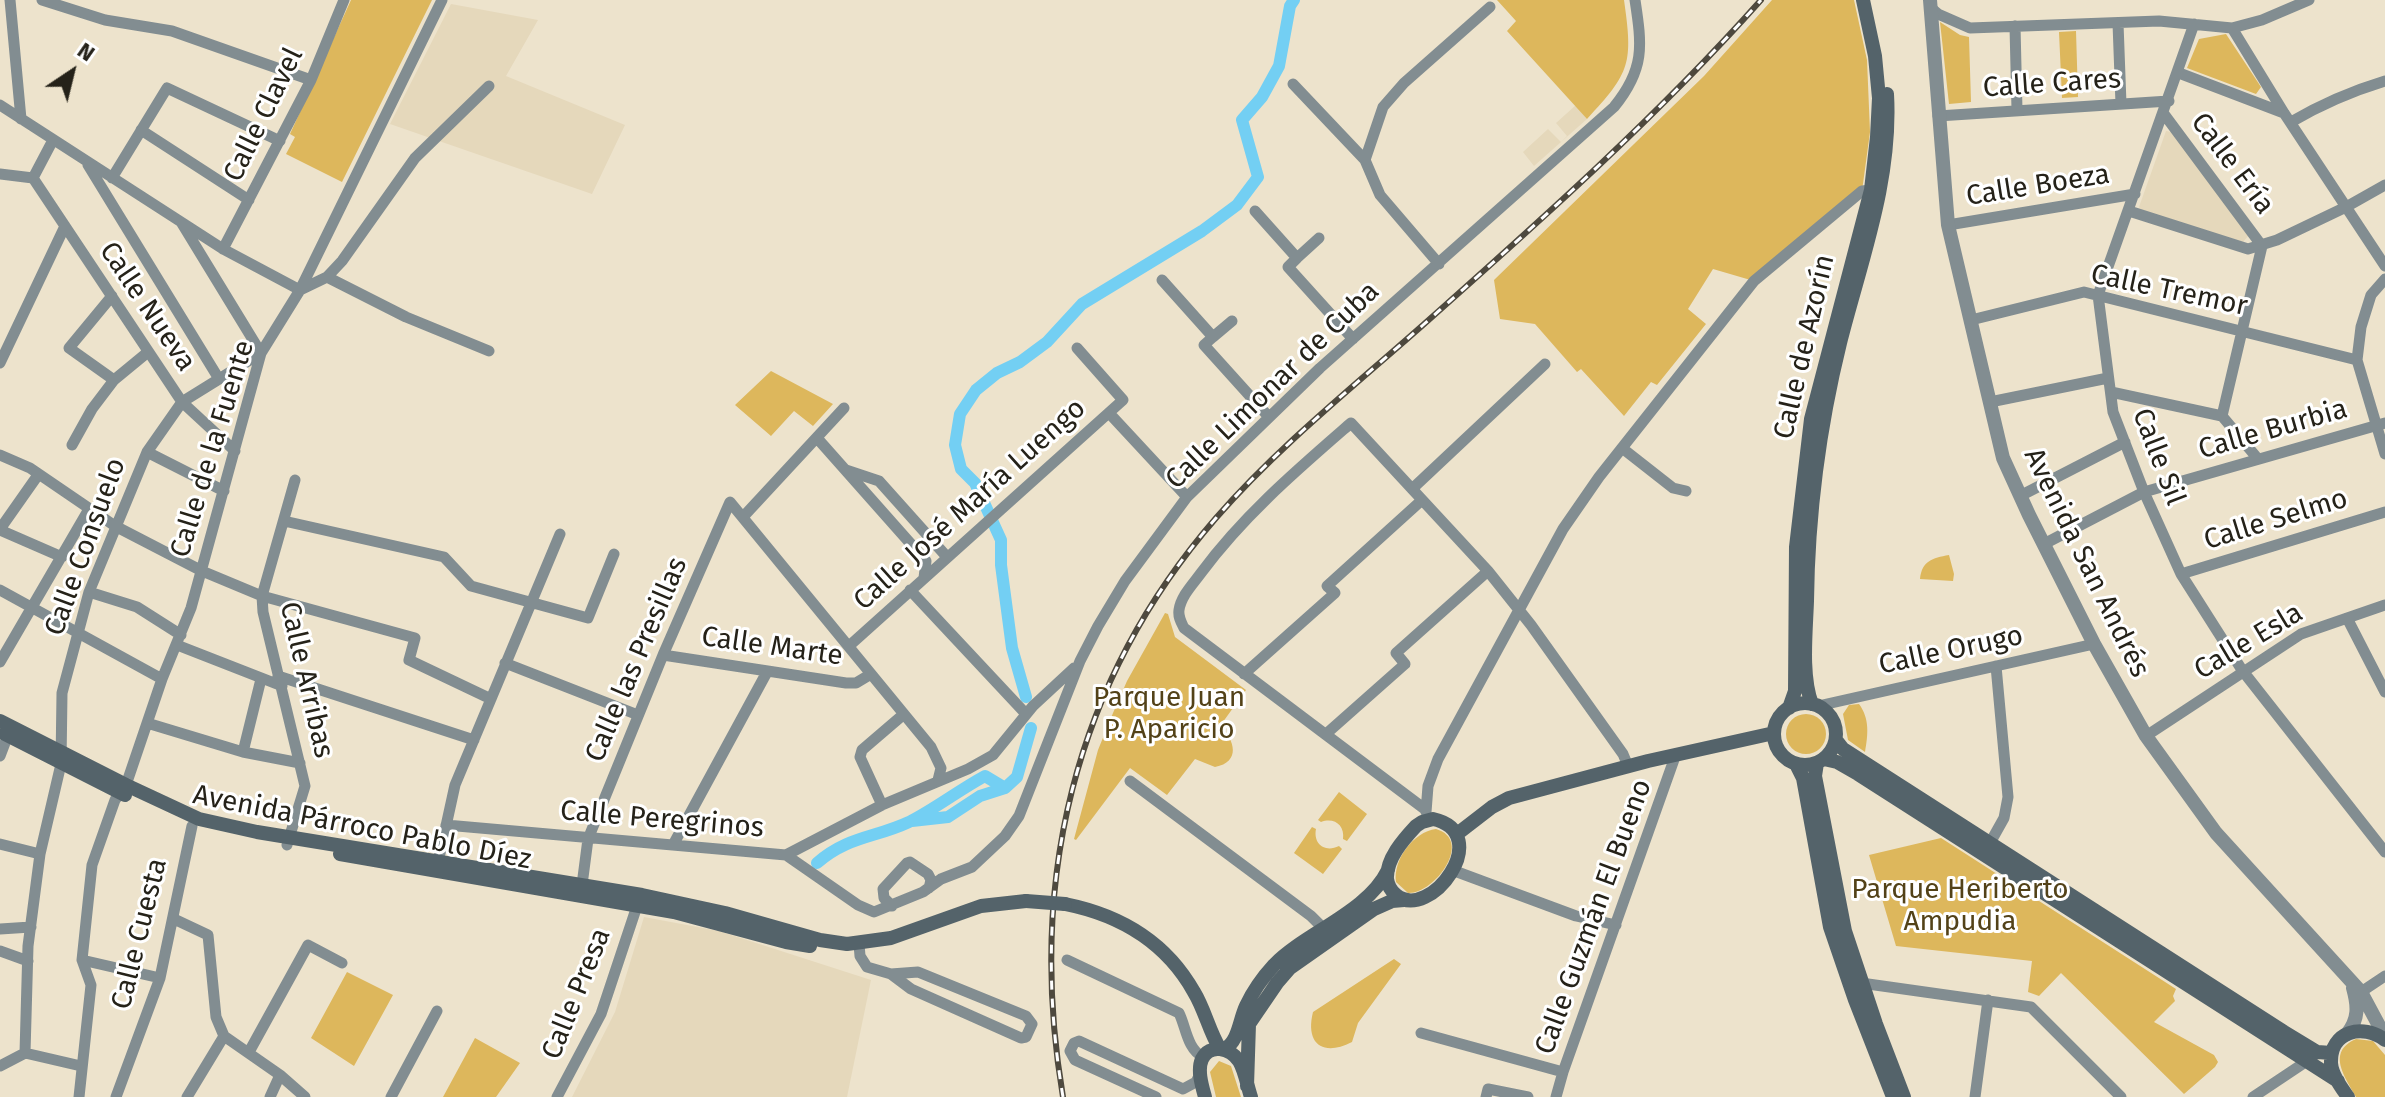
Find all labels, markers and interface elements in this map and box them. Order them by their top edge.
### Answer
north arrow [32,32,112,112]
text: N [72,37,100,67]
street label: Calle Clavel [217,43,311,187]
street label: Calle Cares [1982,62,2122,106]
street label: Calle Ería [2183,107,2281,221]
street label: Calle Boeza [1964,158,2112,214]
street label: Calle Nueva [92,236,202,378]
street label: Calle de Azorín [1767,251,1843,443]
street label: Calle Tremor [2088,258,2250,324]
street label: Calle Limonar de Cuba [1159,275,1387,497]
street label: Calle de la Fuente [164,336,262,562]
street label: Calle José María Luengo [847,392,1093,618]
street label: Calle Burbia [2195,393,2351,467]
street label: Calle Sil [2124,404,2192,510]
street label: Avenida San Andrés [2016,443,2156,683]
street label: Calle Consuelo [38,454,134,640]
street label: Calle Selmo [2200,482,2352,558]
street label: Calle las Presillas [579,553,695,767]
street label: Calle Esla [2189,597,2309,687]
street label: Calle Arribas [272,599,340,761]
street label: Calle Orugo [1876,619,2026,683]
street label: Calle Marte [699,620,845,674]
park label: Parque Juan P. Aparicio [1093,681,1245,747]
street label: Calle Guzmán El Bueno [1529,775,1659,1059]
street label: Avenida Párroco Pablo Díez [190,779,534,877]
street label: Calle Peregrinos [559,794,765,846]
street label: Calle Cuesta [105,855,175,1013]
park label: Parque Heriberto Ampudia [1851,873,2069,939]
street label: Calle Presa [536,924,618,1064]

